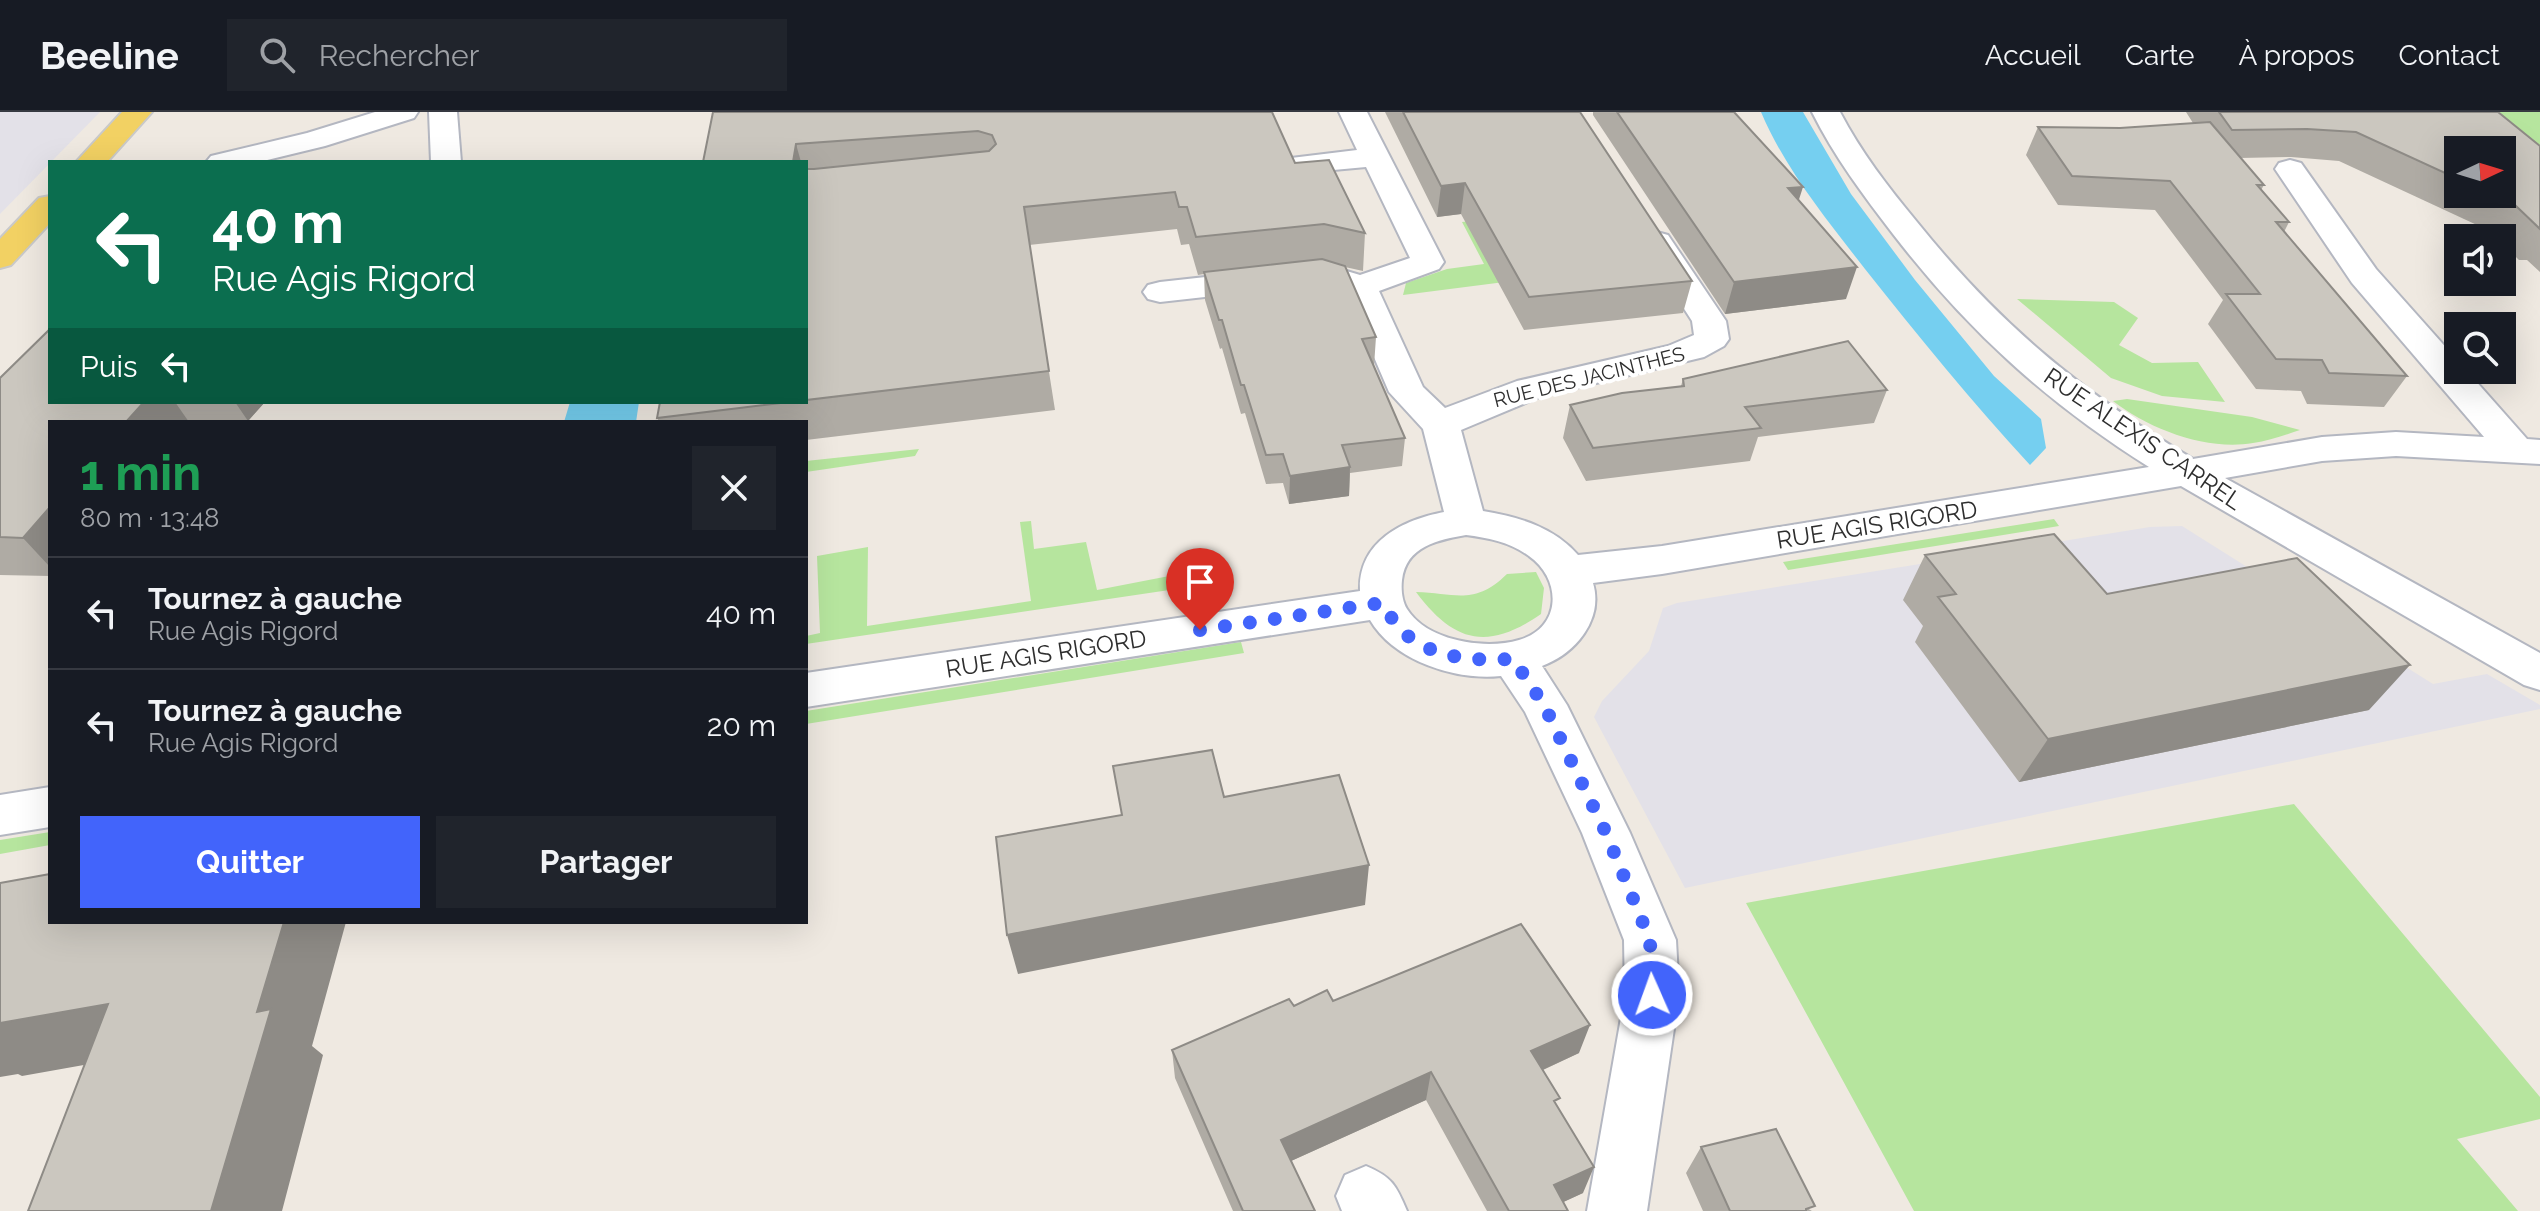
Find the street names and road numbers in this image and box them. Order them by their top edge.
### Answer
street label: RUE DES JACINTHES [1491,342,1687,412]
street label: RUE ALEXIS CARREL [2039,361,2248,516]
street label: RUE AGIS RIGORD [1774,494,1979,555]
street label: RUE AGIS RIGORD [943,623,1148,684]

